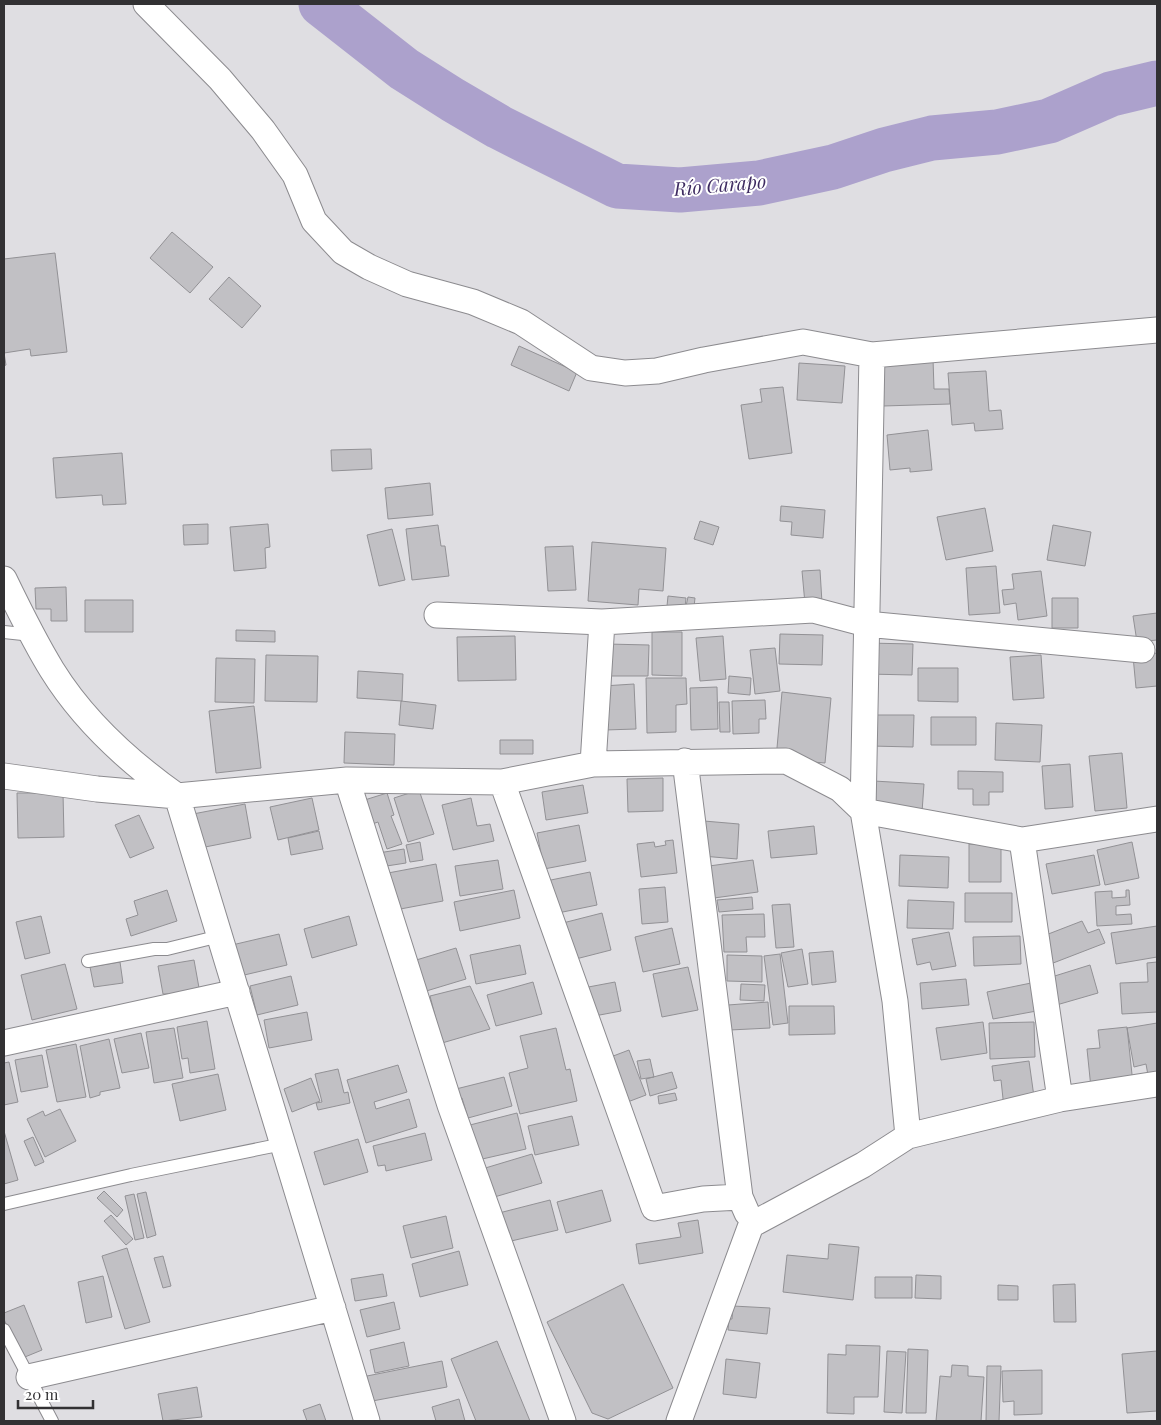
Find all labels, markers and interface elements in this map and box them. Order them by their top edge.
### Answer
water label: Río Carapo [672,167,767,201]
scale bar [18,1378,92,1410]
text: 20 m [25,1384,59,1404]

